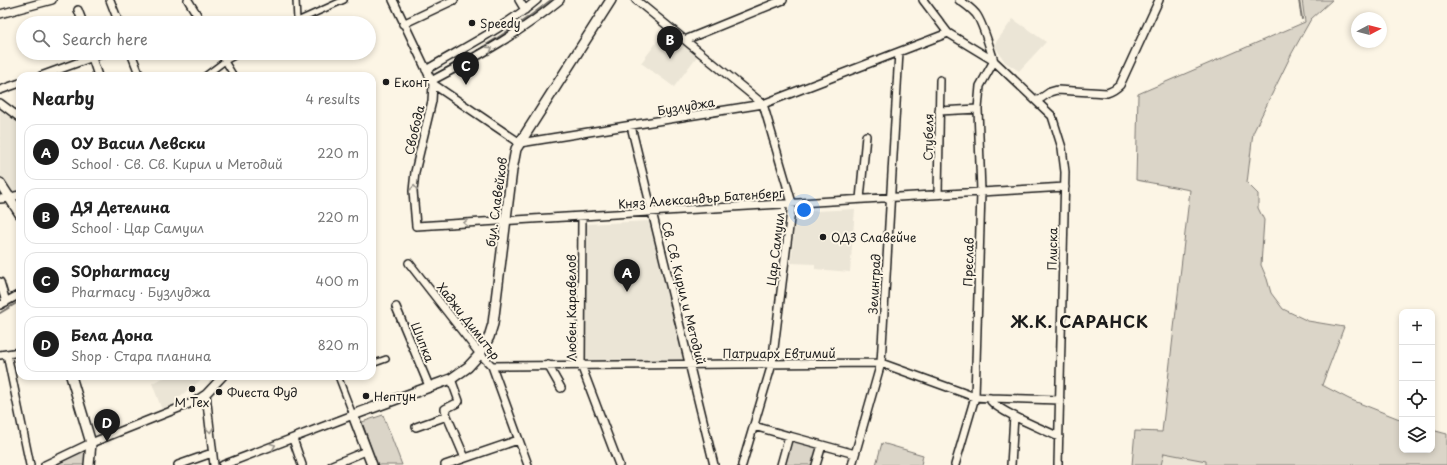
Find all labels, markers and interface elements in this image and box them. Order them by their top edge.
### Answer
north arrow [1351,12,1387,48]
place label: Speedy [480,14,521,32]
search box [16,16,376,60]
marker: Speedy [467,18,477,28]
pin: B [657,26,683,59]
icon: search [30,27,52,49]
text: Search here [62,27,148,50]
one-way arrow [486,46,493,54]
pin: C [453,52,479,85]
place label: Еконт [394,73,429,91]
marker: Еконт [381,77,391,87]
text: Nearby [32,85,94,111]
text: 4 results [306,89,360,108]
street label: Бузлуджа [656,92,717,119]
street label: Свобода [400,103,429,157]
street label: Стубеля [919,113,937,161]
text: ОУ Васил Левски [71,131,206,154]
text: A [41,143,51,162]
text: 220 m [317,143,359,162]
text: School · Св. Св. Кирил и Методий [71,154,283,173]
street label: бул. Славейков [481,156,511,248]
street label: Княз Александър Батенберг [617,183,785,213]
one-way arrow [409,185,418,191]
text: ДЯ Детелина [71,195,170,218]
your location [794,200,814,220]
text: B [42,207,50,226]
text: 220 m [317,207,359,226]
street label: Цар Самуил [762,211,788,287]
text: School · Цар Самуил [71,218,204,237]
one-way arrow [463,218,469,227]
street label: Св. Св. Кирил и Методий [658,220,710,366]
street label: Плиска [1043,227,1061,271]
place label: ОДЗ Славейче [831,228,917,246]
marker: ОДЗ Славейче [818,232,828,242]
street label: Преслав [958,237,978,287]
street label: Зелинград [863,253,885,315]
street label: Любен Каравелов [562,254,580,362]
text: SOpharmacy [71,259,170,282]
pin: A [614,259,640,292]
text: C [41,271,51,290]
text: 400 m [316,271,359,290]
street label: Хаджи Димитър [433,279,505,363]
text: Pharmacy · Бузлуджа [71,282,210,301]
district label: Ж.К. САРАНСК [1010,309,1149,333]
map controls [1399,309,1435,453]
button: + [1399,309,1435,345]
street label: Шипка [407,319,439,365]
text: Бела Дона [71,323,153,346]
text: D [41,335,51,354]
text: 820 m [318,335,359,354]
street label: Патриарх Евтимий [723,344,835,362]
button: − [1399,345,1435,381]
text: Shop · Стара планина [71,346,211,365]
button: locate [1399,381,1435,417]
place label: Фиеста Фуд [227,383,298,401]
marker: М Тех [187,384,197,394]
marker: Фиеста Фуд [214,387,224,397]
place label: Нептун [374,387,416,405]
marker: Нептун [361,391,371,401]
place label: М Тех [175,393,210,411]
pin: D [94,409,120,442]
button: layers [1399,417,1435,453]
one-way arrow [205,427,214,433]
one-way arrow [270,443,277,451]

